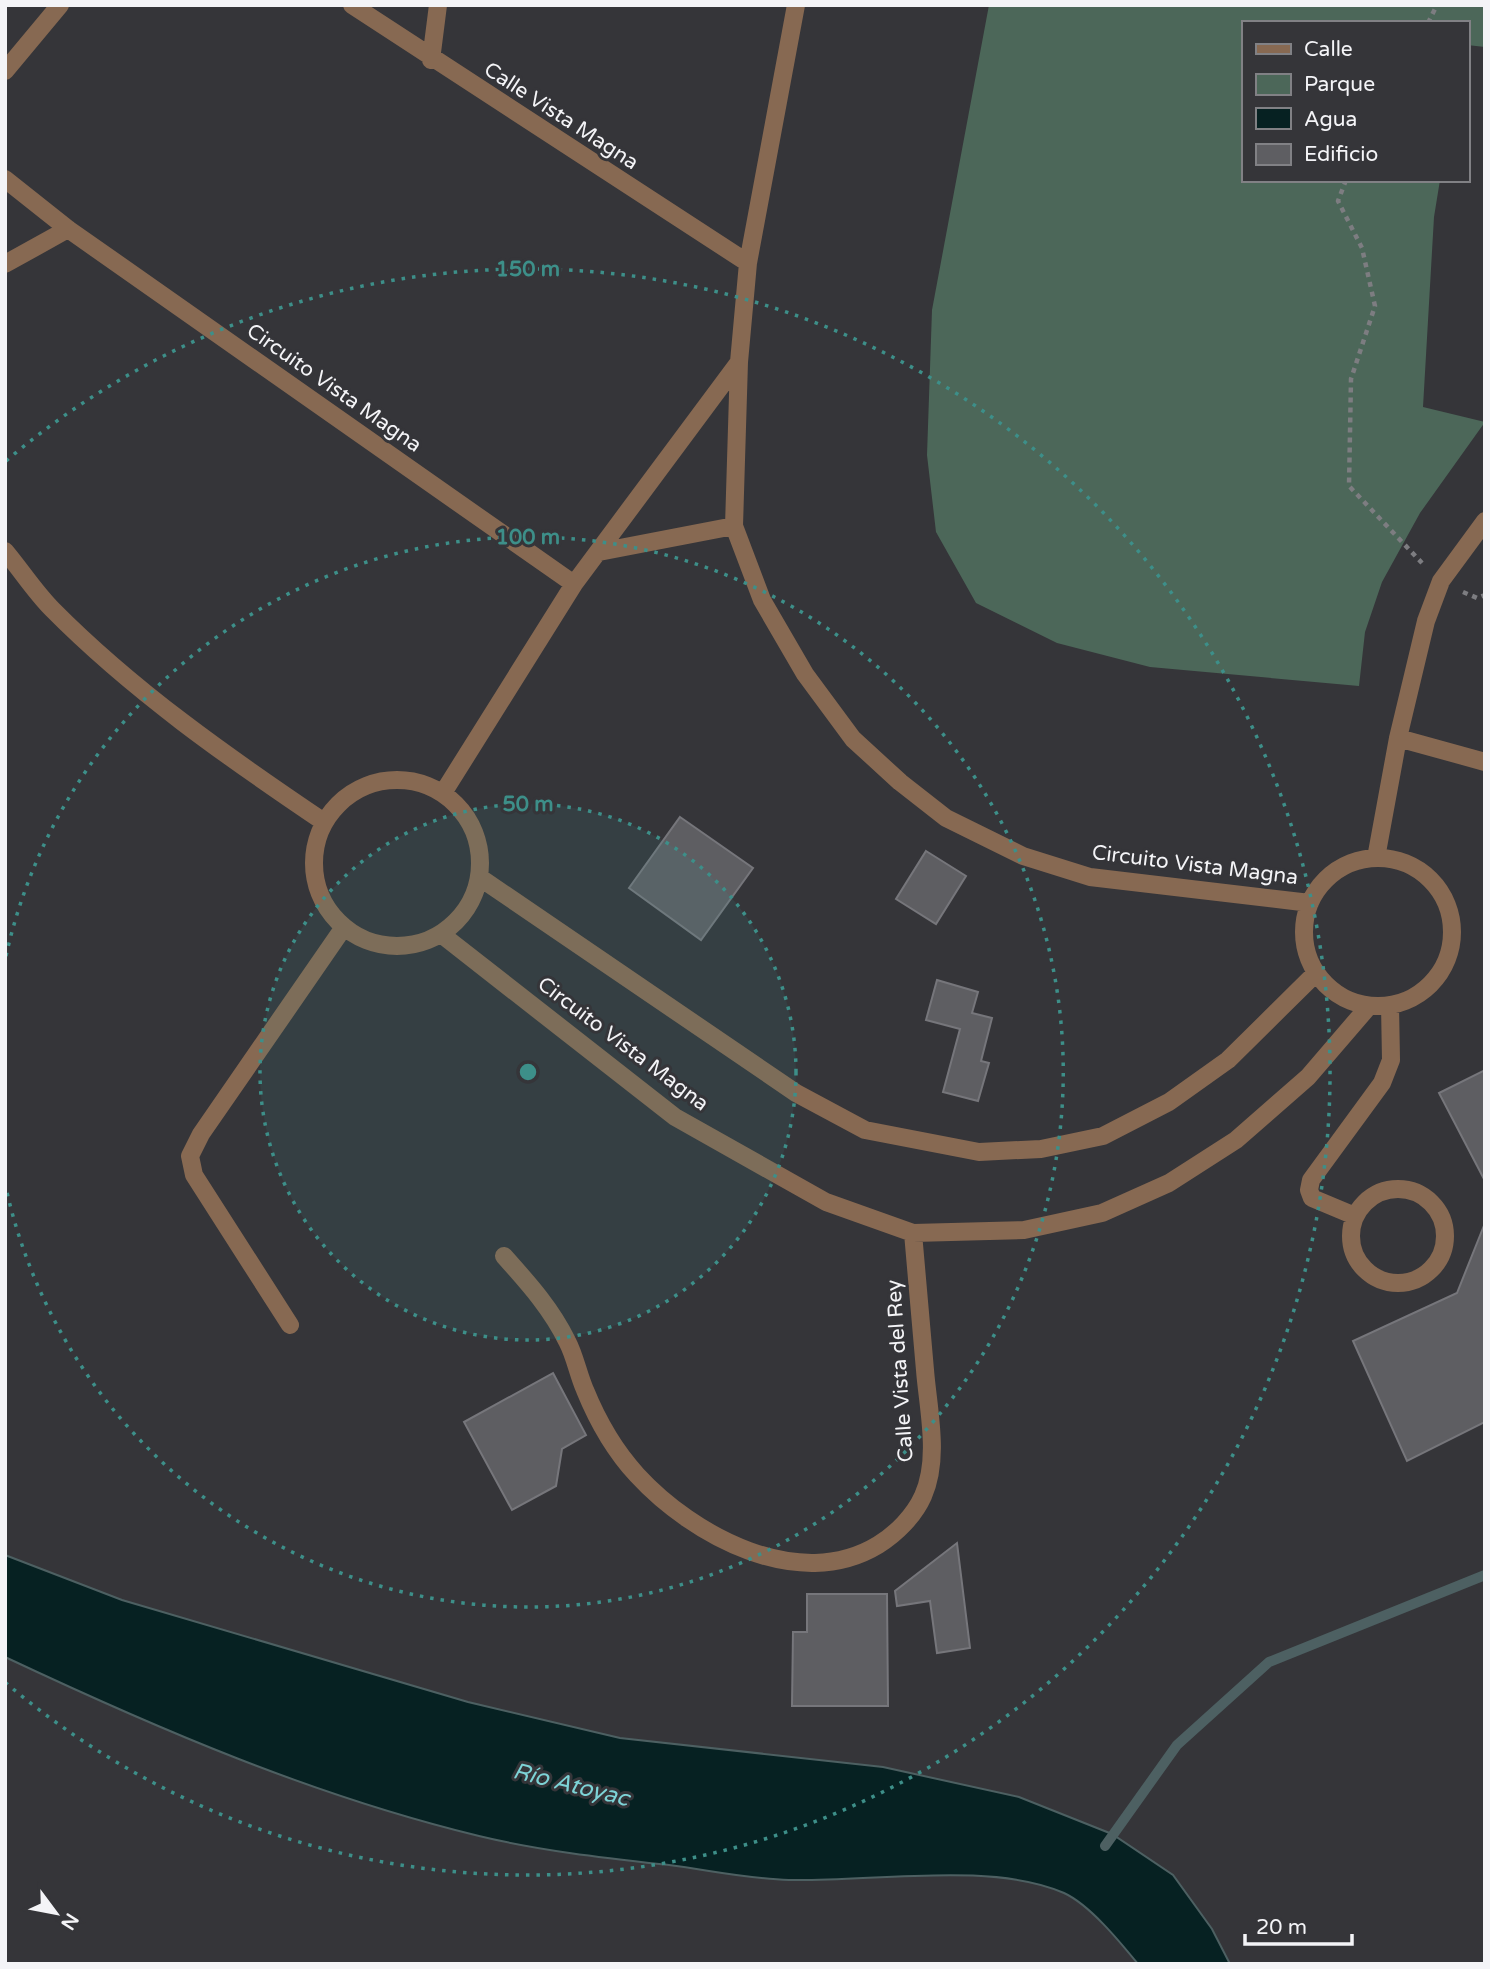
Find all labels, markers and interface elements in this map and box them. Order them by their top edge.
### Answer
legend [1242,21,1469,182]
text: Calle [1304,37,1353,62]
street label: Calle Vista Magna [479,57,643,175]
text: Parque [1304,72,1375,97]
text: Agua [1304,107,1357,132]
text: Edificio [1304,142,1378,167]
text: 150 m [496,257,560,282]
street label: Circuito Vista Magna [242,318,426,458]
text: 100 m [496,525,560,550]
text: 50 m [502,792,554,817]
street label: Circuito Vista Magna [1090,840,1300,890]
street label: Circuito Vista Magna [533,972,713,1116]
centre of rings [516,1060,540,1084]
street label: Calle Vista del Rey [881,1279,919,1463]
water label: Río Atoyac [510,1757,635,1814]
north arrow [21,1878,91,1948]
scale bar [1245,1902,1352,1946]
text: N [56,1909,83,1934]
text: 20 m [1256,1915,1307,1940]

